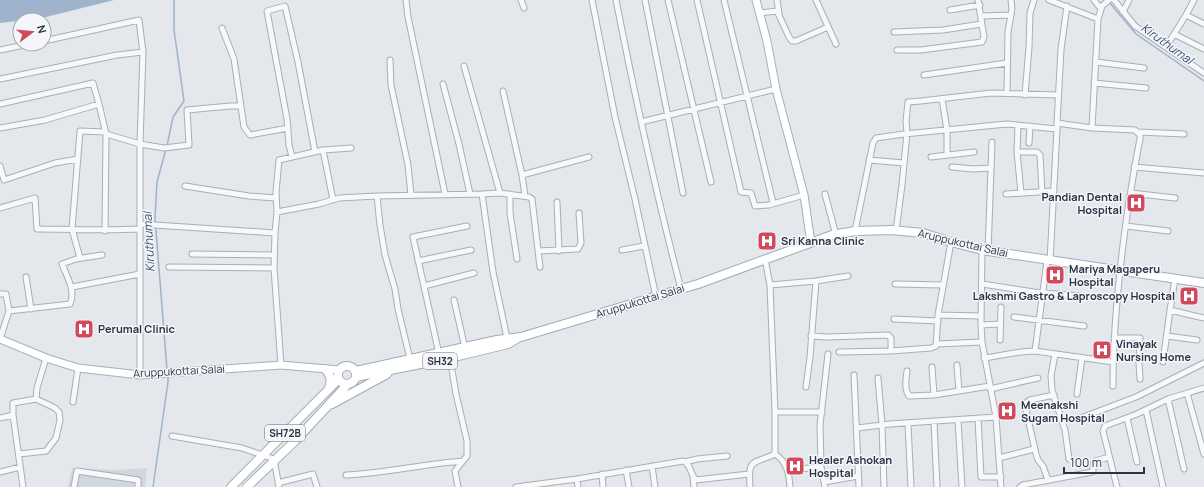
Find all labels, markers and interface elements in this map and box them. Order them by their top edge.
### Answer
north arrow [12,12,52,52]
water label: Kiruthumal [1138,19,1198,69]
text: N [34,23,50,35]
place label: Pandian Dental Hospital [1041,189,1122,217]
hospital icon: Pandian Dental Hospital [1125,192,1147,214]
water label: Kiruthumal [138,209,159,272]
street label: Aruppukottai Salai [917,225,1010,260]
hospital icon: Sri Kanna Clinic [756,230,778,252]
place label: Sri Kanna Clinic [781,233,864,248]
place label: Mariya Magaperu Hospital [1069,261,1160,289]
hospital icon: Mariya Magaperu Hospital [1044,264,1066,286]
street label: Aruppukottai Salai [594,280,686,321]
hospital icon: Lakshmi Gastro & Laproscopy Hospital [1178,285,1200,307]
place label: Lakshmi Gastro & Laproscopy Hospital [973,288,1175,303]
hospital icon: Perumal Clinic [73,318,95,340]
place label: Perumal Clinic [98,321,175,336]
place label: Vinayak Nursing Home [1116,336,1191,364]
hospital icon: Vinayak Nursing Home [1091,339,1113,361]
road number: SH32 [423,353,457,369]
street label: Aruppukottai Salai [133,361,225,380]
place label: Meenakshi Sugam Hospital [1021,397,1105,425]
hospital icon: Meenakshi Sugam Hospital [996,400,1018,422]
road number: SH72B [265,425,305,441]
scale bar [1064,449,1144,475]
place label: Healer Ashokan Hospital [809,452,892,480]
text: 100 m [1070,454,1102,471]
hospital icon: Healer Ashokan Hospital [784,455,806,477]

